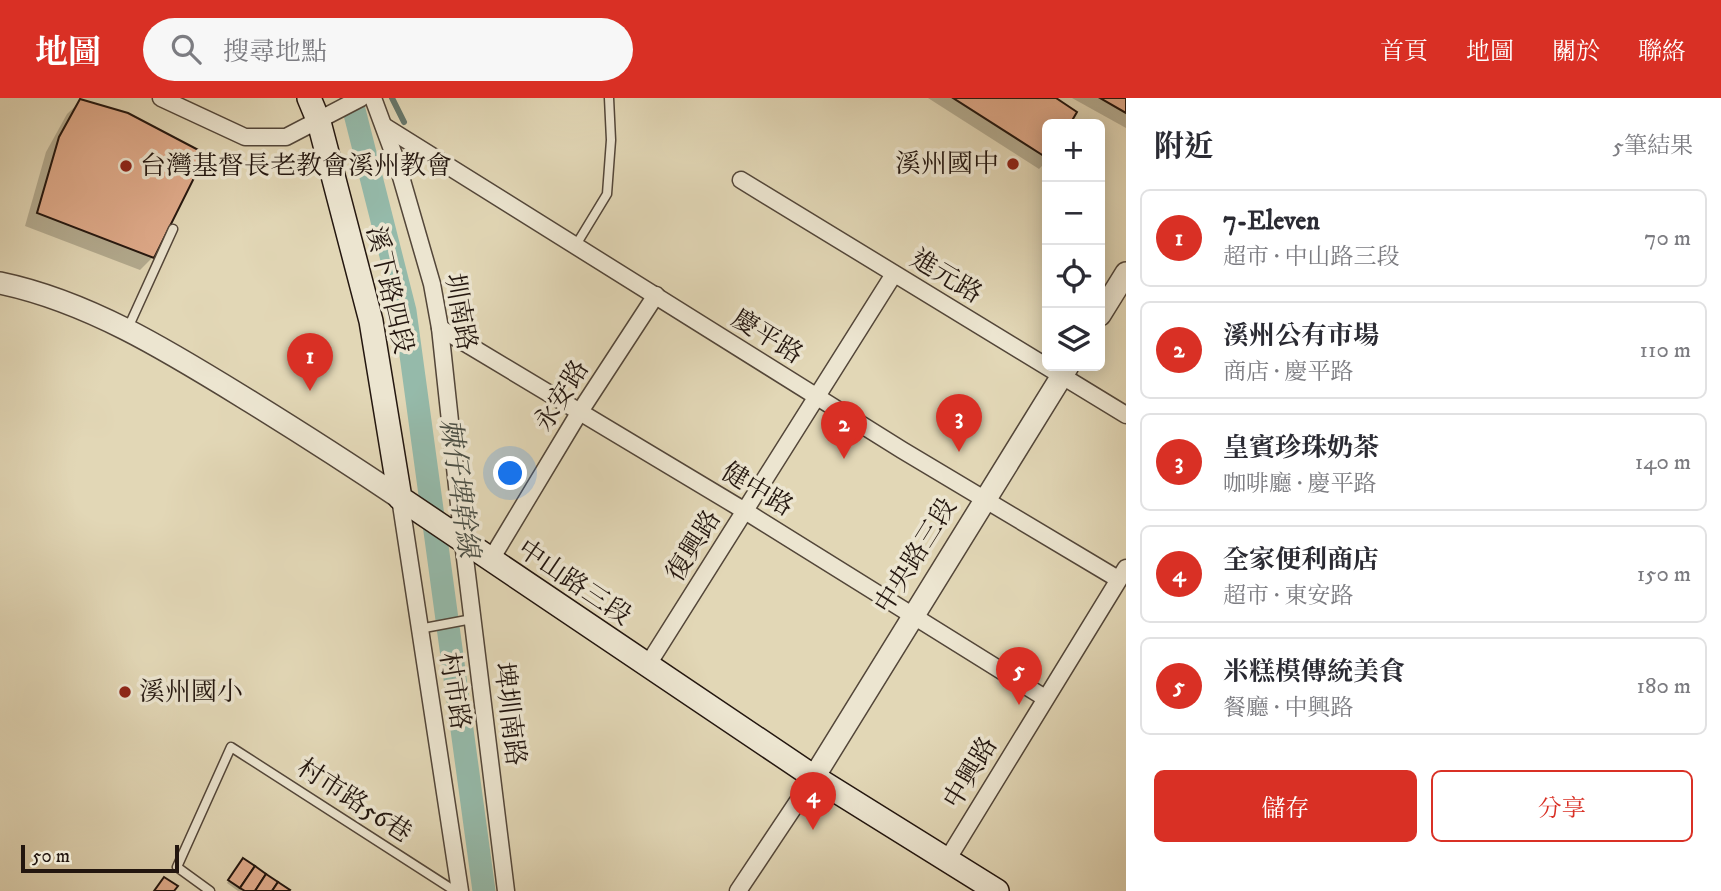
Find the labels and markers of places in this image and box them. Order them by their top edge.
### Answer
place label: 溪州國中 [895,148,999,181]
place label: 台灣基督長老教會溪州教會 [140,150,452,183]
marker: 溪州國中 [1005,156,1021,172]
marker: 台灣基督長老教會溪州教會 [118,158,134,174]
pin: 1 [287,333,333,391]
pin: 3 [936,394,982,452]
pin: 2 [821,401,867,459]
pin: 5 [996,647,1042,705]
place label: 溪州國小 [139,676,243,709]
marker: 溪州國小 [117,684,133,700]
pin: 4 [790,772,836,830]

